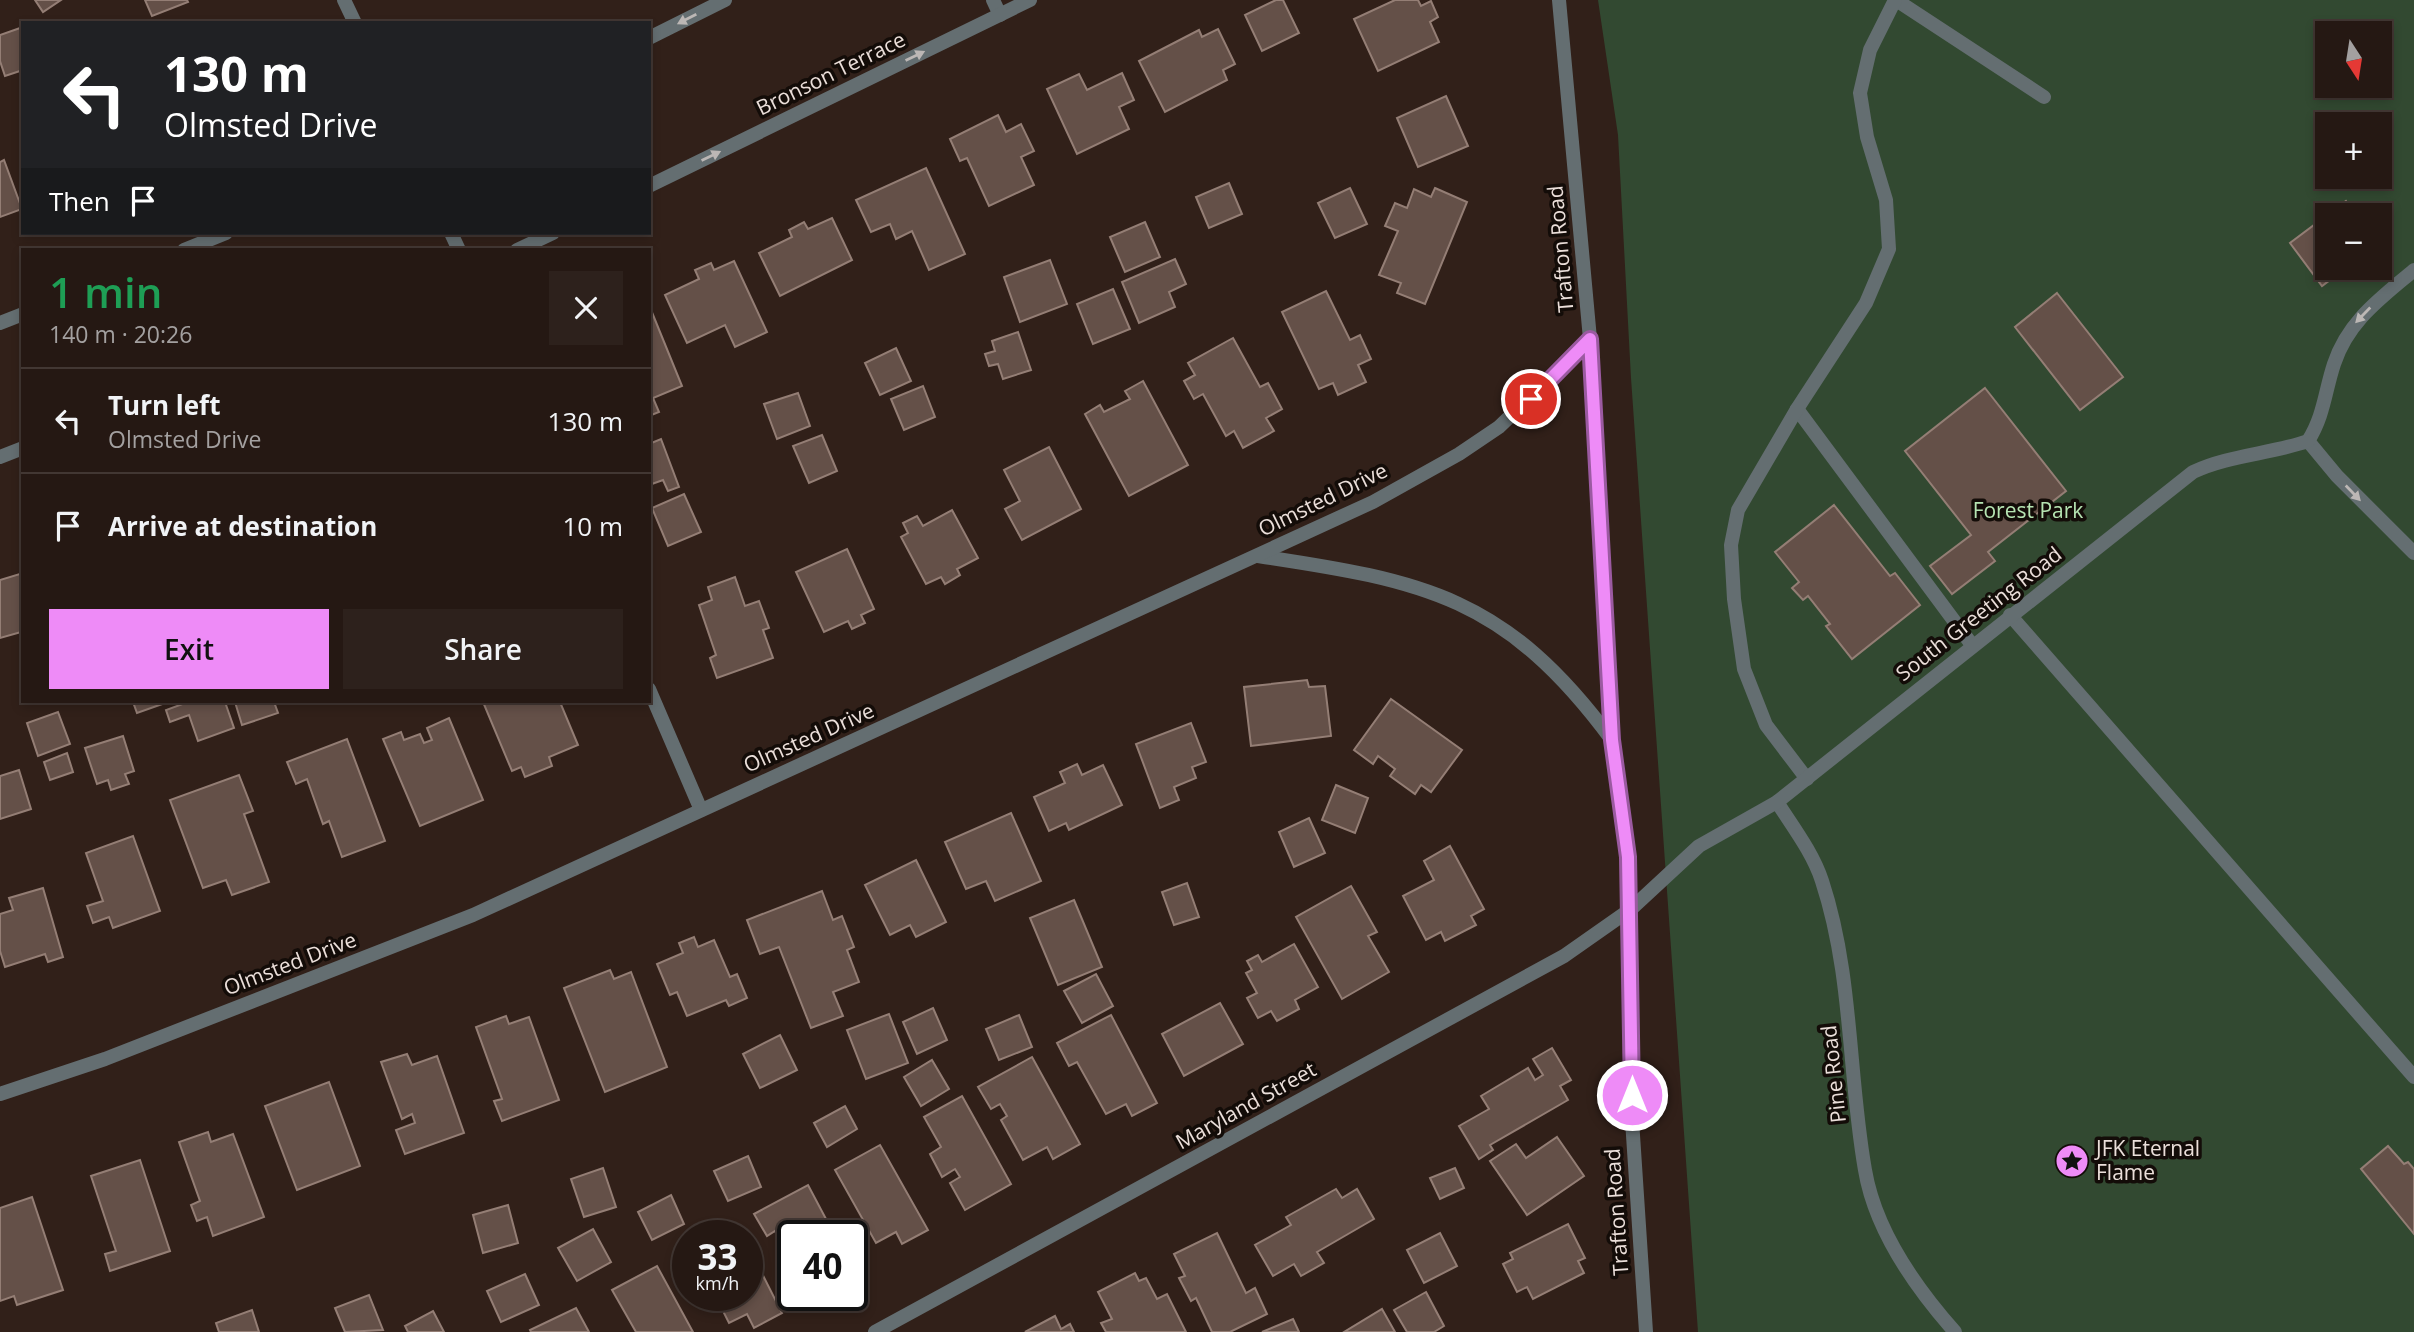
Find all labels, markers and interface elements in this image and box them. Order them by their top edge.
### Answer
one-way arrow [677,14,697,25]
north arrow [2315,21,2392,98]
map controls [2315,21,2392,280]
street label: Bronson Terrace [751,25,910,121]
text: 130 m [164,40,309,106]
icon: left [49,49,140,140]
one-way arrow [905,51,925,62]
text: Olmsted Drive [164,103,377,146]
button: + [2315,112,2392,189]
one-way arrow [701,150,721,161]
icon: arrive [124,182,162,220]
text: Then [49,183,110,219]
street label: Trafton Road [1541,184,1580,314]
button: − [2315,203,2392,280]
text: 1 min [49,263,162,320]
button: close [549,271,623,345]
one-way arrow [2355,306,2371,323]
text: 140 m · 20:26 [49,318,192,350]
pin [1501,369,1561,429]
icon: arrive [1512,380,1550,418]
text: Turn left [108,387,220,423]
icon: left [49,402,87,440]
text: 130 m [548,403,623,439]
text: Olmsted Drive [108,423,261,455]
street label: Olmsted Drive [1253,456,1392,542]
one-way arrow [2344,484,2361,501]
park label: Forest Park [1973,496,2083,524]
icon: arrive [49,507,87,545]
text: Arrive at destination [108,508,377,544]
text: 10 m [562,508,623,544]
street label: South Greeting Road [1890,540,2067,687]
button: Exit [49,609,329,689]
button: Share [343,609,623,689]
street label: Olmsted Drive [739,696,878,778]
street label: Olmsted Drive [219,925,360,1001]
street label: Pine Road [1814,1024,1852,1124]
street label: Maryland Street [1170,1055,1321,1155]
position arrow [1595,1058,1669,1132]
place label: JFK Eternal Flame [2094,1134,2200,1186]
place icon: JFK Eternal Flame [2053,1142,2091,1180]
street label: Trafton Road [1598,1148,1634,1277]
speed limit sign: 40 [777,1220,868,1311]
text: 33 [697,1233,738,1280]
text: km/h [696,1271,739,1295]

